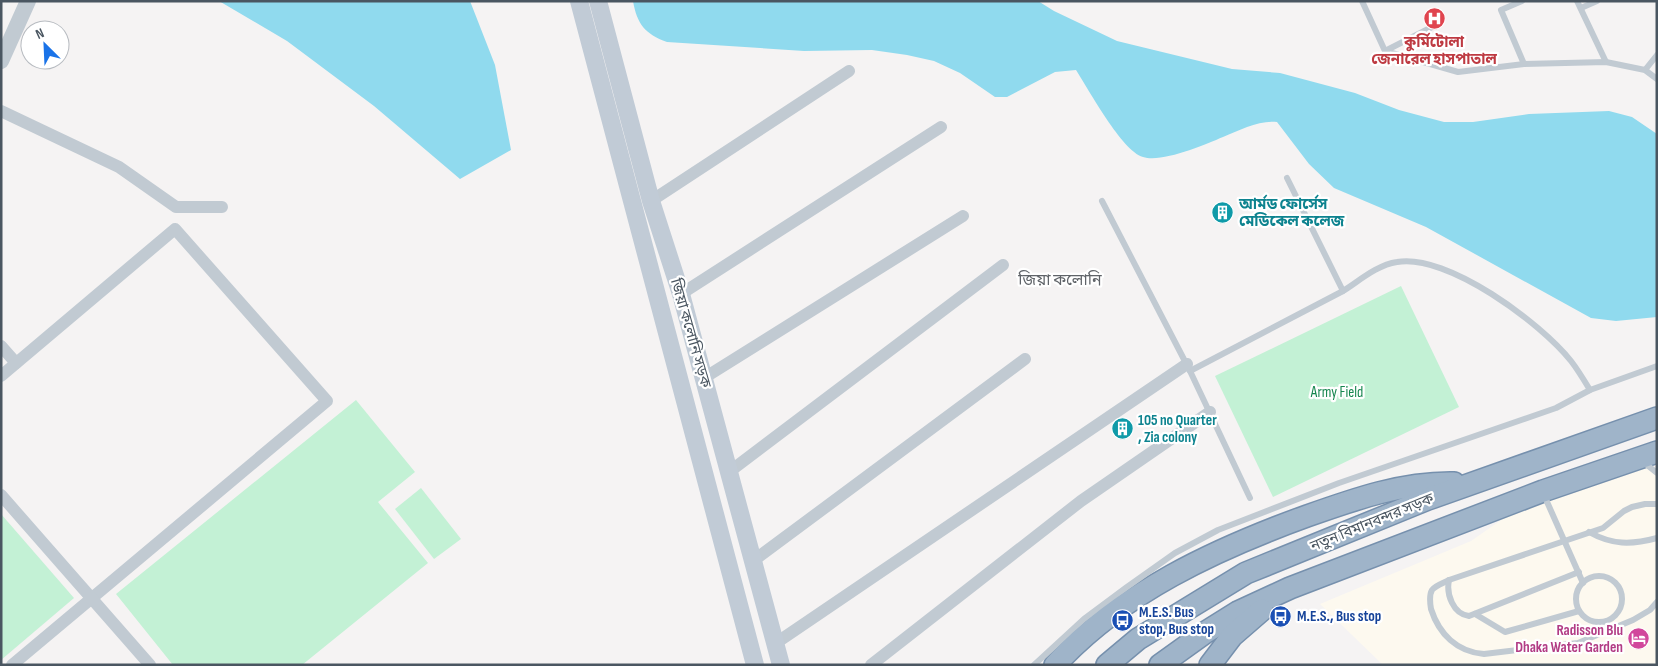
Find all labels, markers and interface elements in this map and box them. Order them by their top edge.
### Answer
hospital icon: কুর্মিটোলা জেনারেল হাসপাতাল [1422,7,1446,31]
north arrow [20,20,70,70]
text: N [33,24,47,43]
place label: কুর্মিটোলা জেনারেল হাসপাতাল [1371,32,1497,69]
place label: আর্মড ফোর্সেস মেডিকেল কলেজ [1238,194,1345,231]
building icon: আর্মড ফোর্সেস মেডিকেল কলেজ [1211,201,1235,225]
district label: জিয়া কলোনি [1017,270,1102,290]
street label: জিয়া কলোনি সড়ক [666,275,715,391]
park label: Army Field [1310,383,1363,402]
place label: 105 no Quarter , Zia colony [1138,411,1217,447]
building icon: 105 no Quarter , Zia colony [1110,417,1134,441]
street label: নতুন বিমানবন্দর সড়ক [1307,489,1437,556]
place label: M.E.S. Bus stop, Bus stop [1139,603,1214,639]
bus stop icon: M.E.S., Bus stop [1269,604,1293,628]
place label: M.E.S., Bus stop [1297,607,1381,626]
bus stop icon: M.E.S. Bus stop, Bus stop [1111,609,1135,633]
place label: Radisson Blu Dhaka Water Garden [1515,621,1623,657]
hotel icon: Radisson Blu Dhaka Water Garden [1627,627,1651,651]

